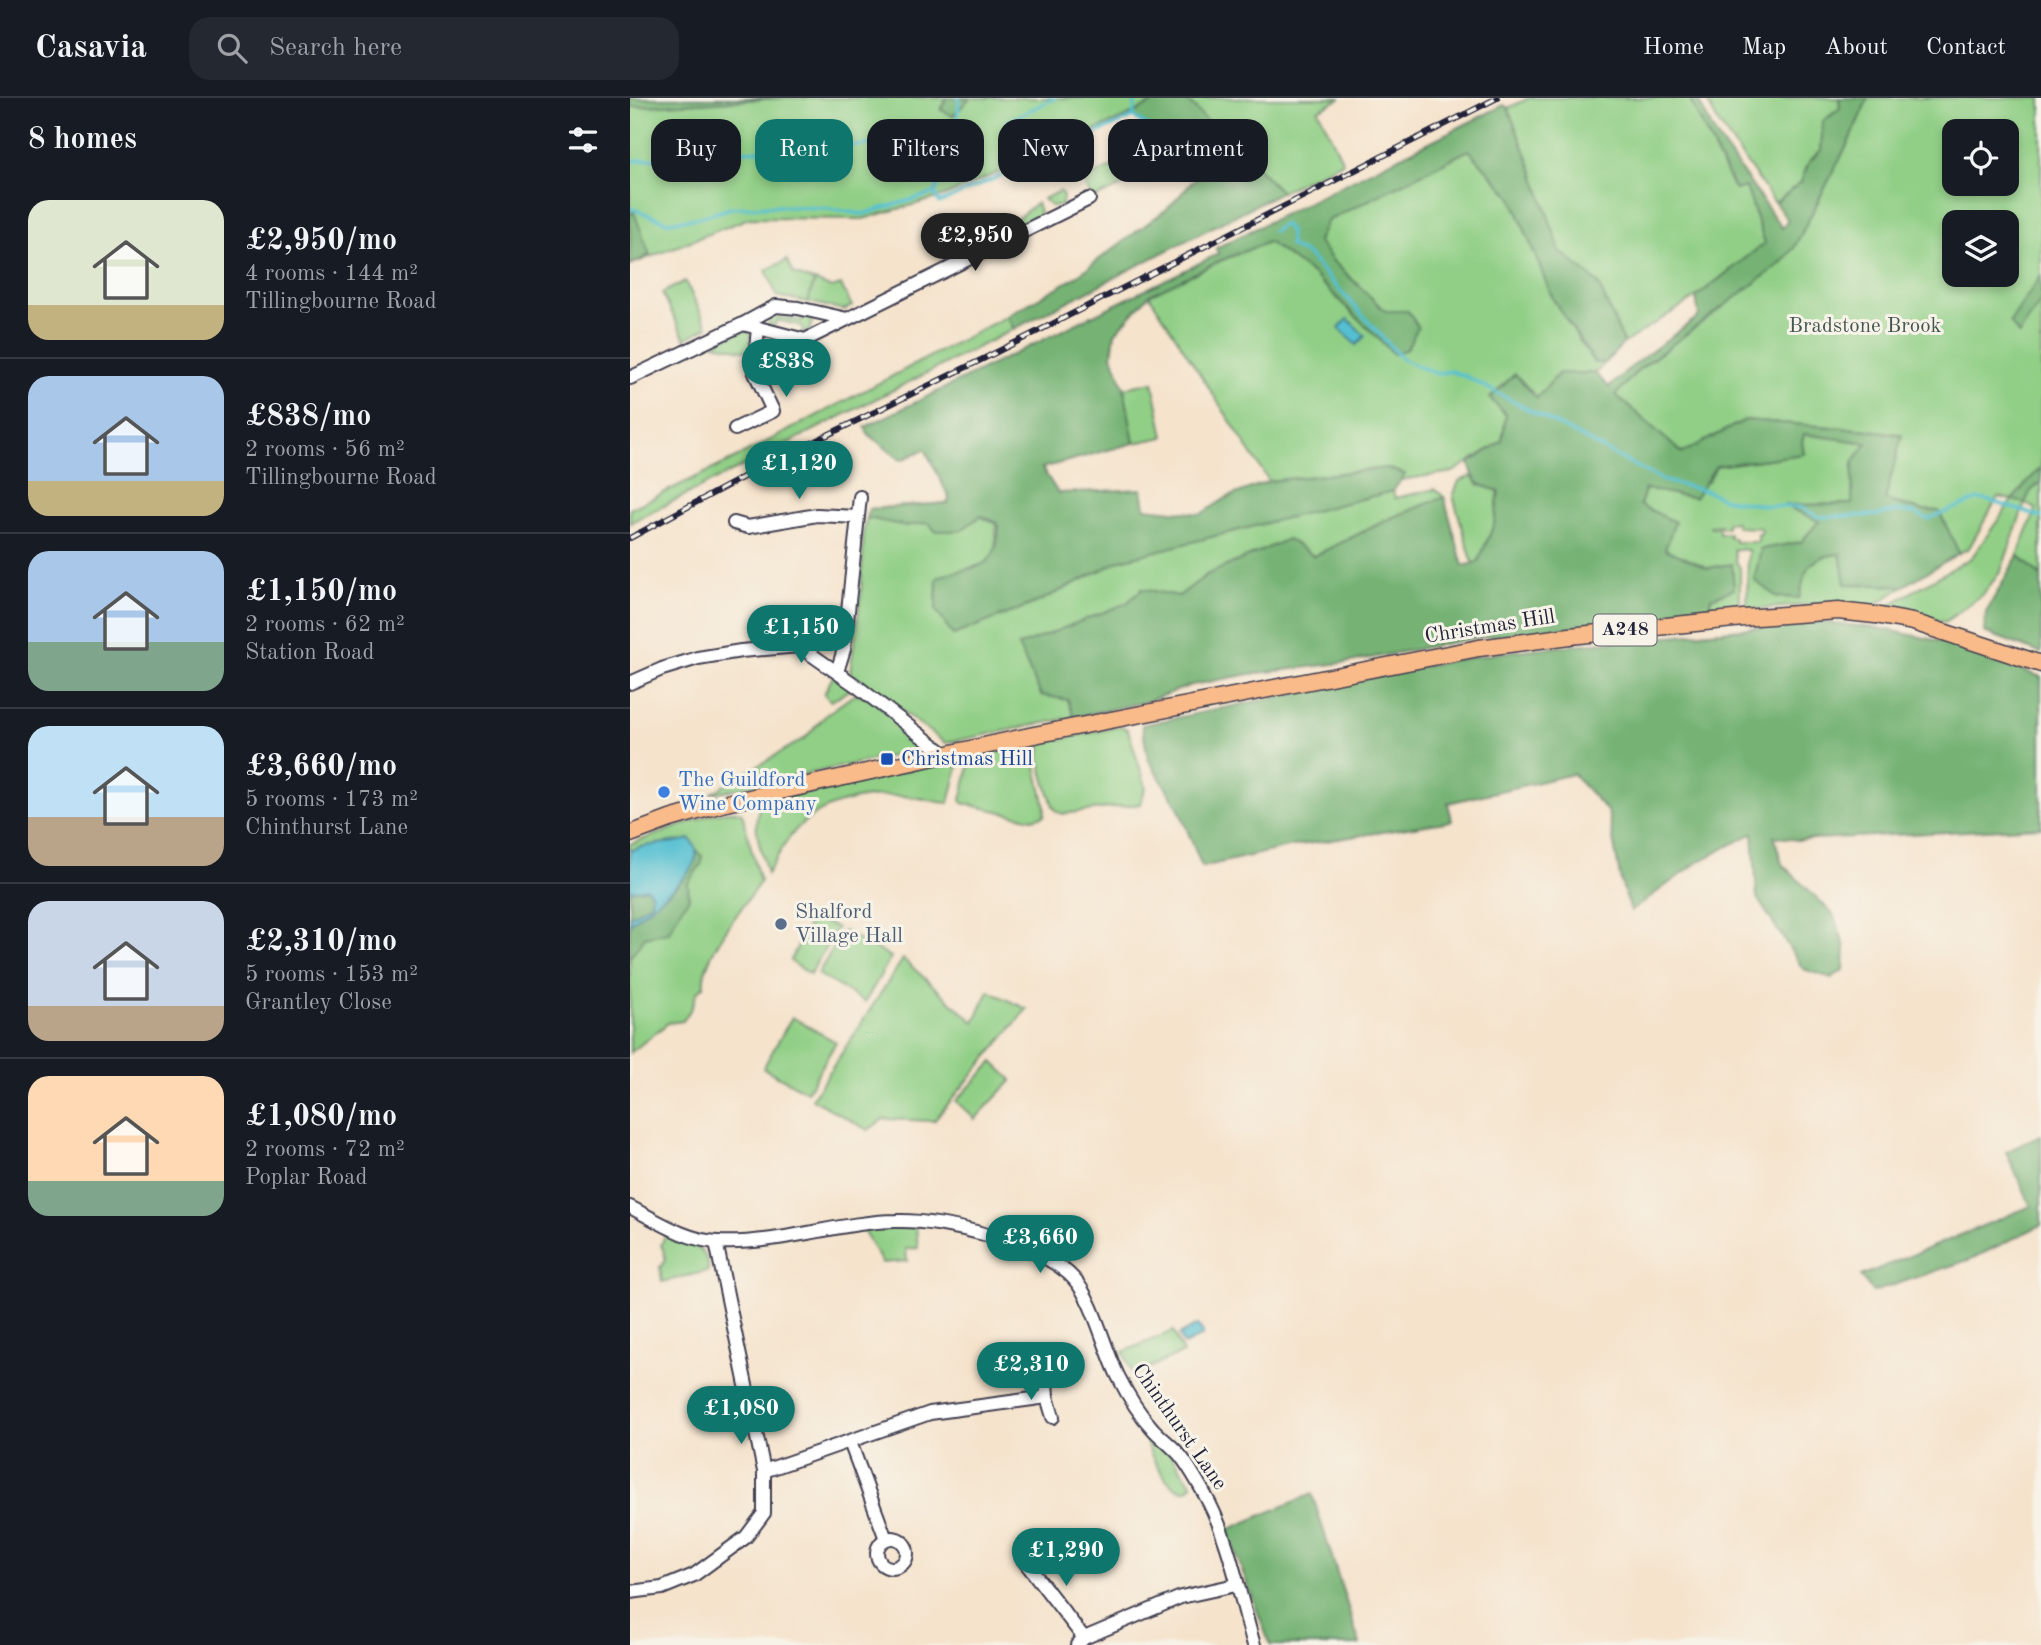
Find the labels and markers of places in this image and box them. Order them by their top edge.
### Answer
pin: £2,950 [918,214,1032,273]
pin: £838 [745,340,827,399]
pin: £1,120 [742,442,856,501]
pin: £1,150 [744,606,858,665]
place label: Christmas Hill [901,749,1033,770]
marker: Christmas Hill [879,751,895,767]
place label: The Guildford Wine Company [678,770,817,815]
marker: The Guildford Wine Company [656,784,672,800]
place label: Shalford Village Hall [795,902,903,947]
marker: Shalford Village Hall [773,916,789,932]
pin: £3,660 [983,1216,1097,1275]
pin: £2,310 [974,1342,1088,1402]
pin: £1,080 [684,1386,798,1446]
pin: £1,290 [1009,1528,1123,1588]

